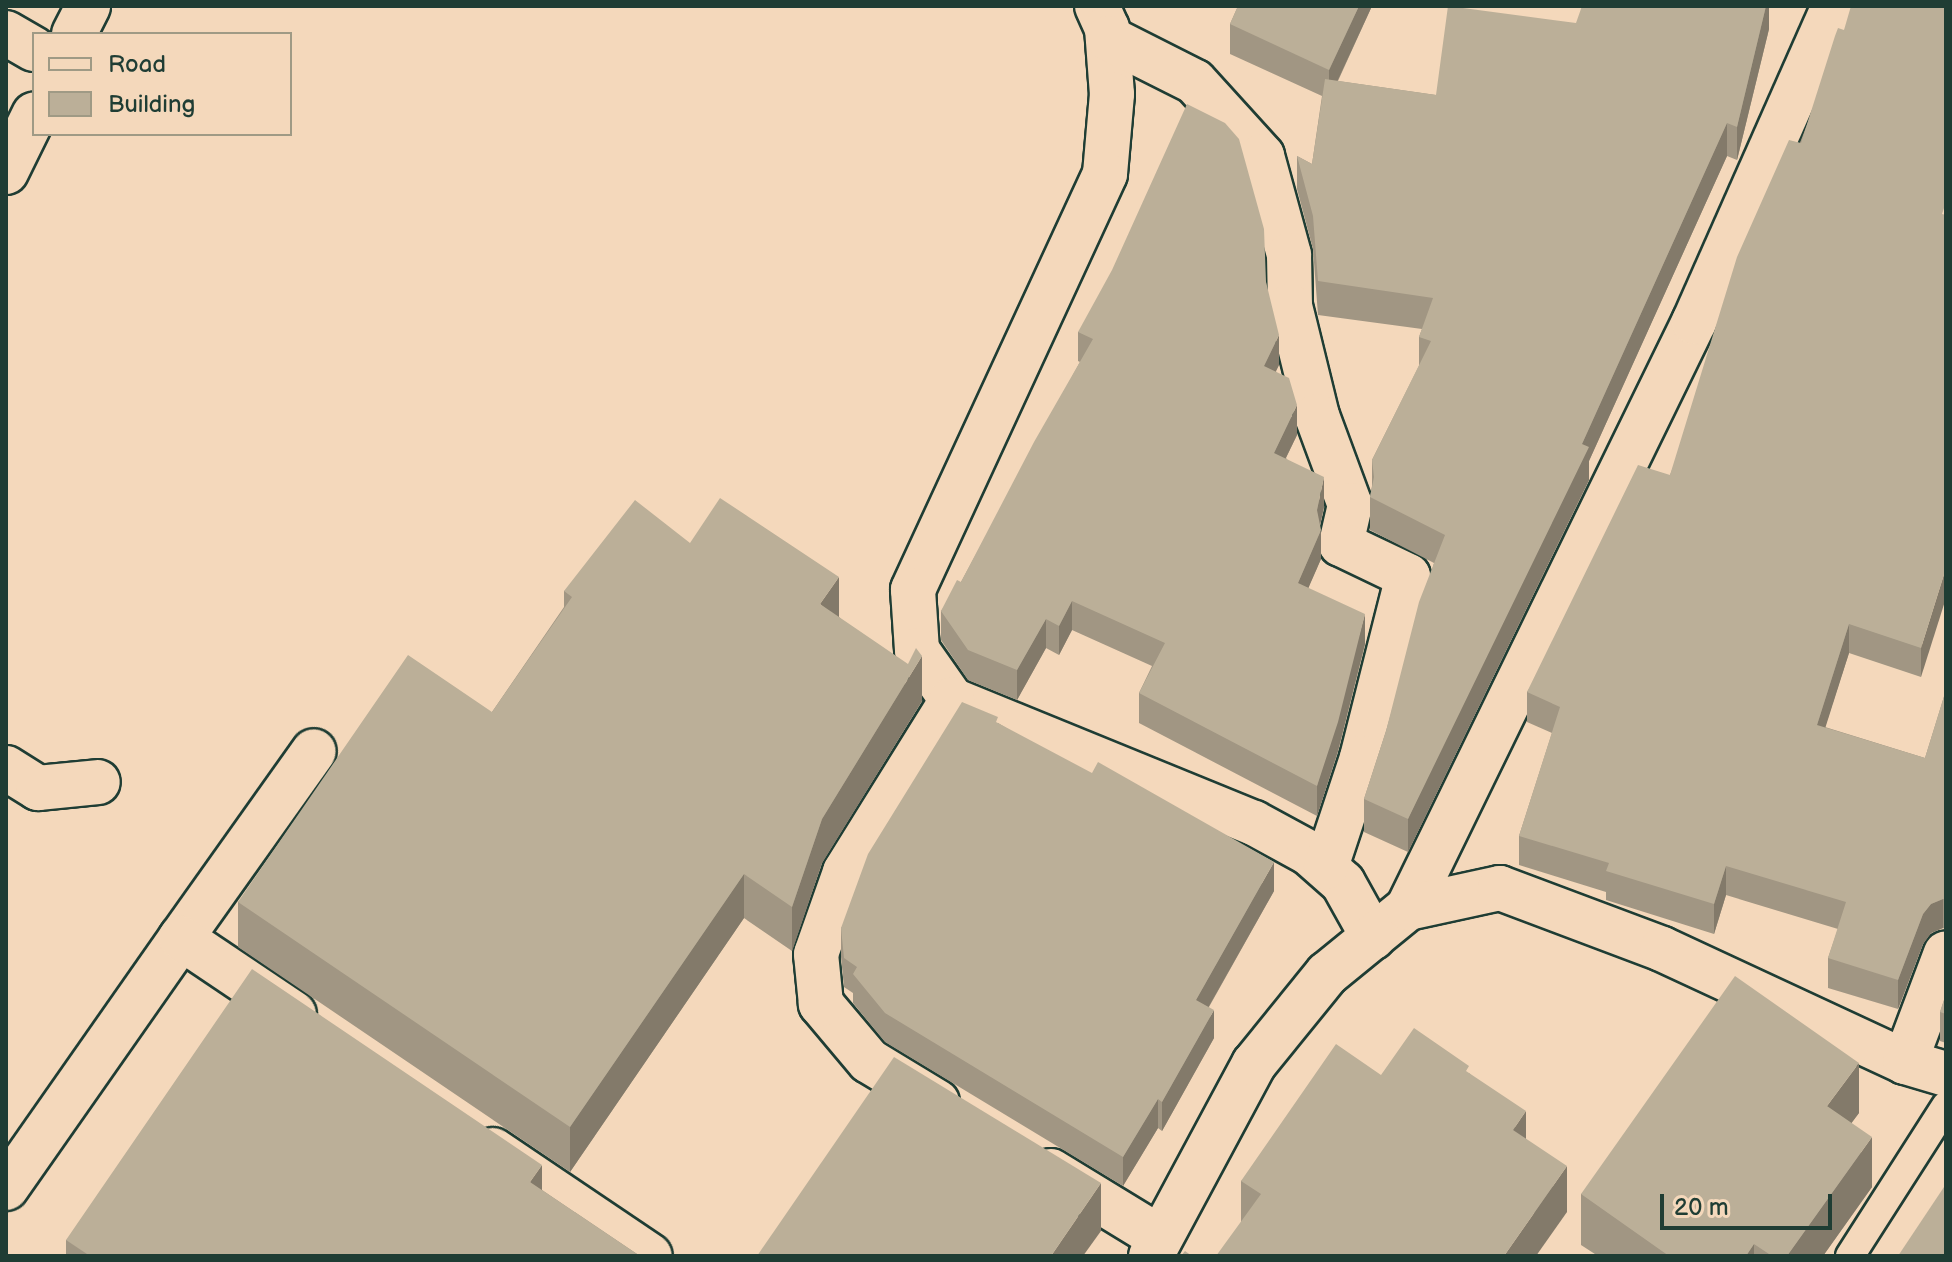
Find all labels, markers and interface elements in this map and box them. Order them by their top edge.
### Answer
legend [32,32,292,136]
text: Road [108,50,166,79]
text: Building [108,90,195,119]
scale bar [1664,1178,1836,1228]
text: 20 m [1674,1193,1729,1222]

